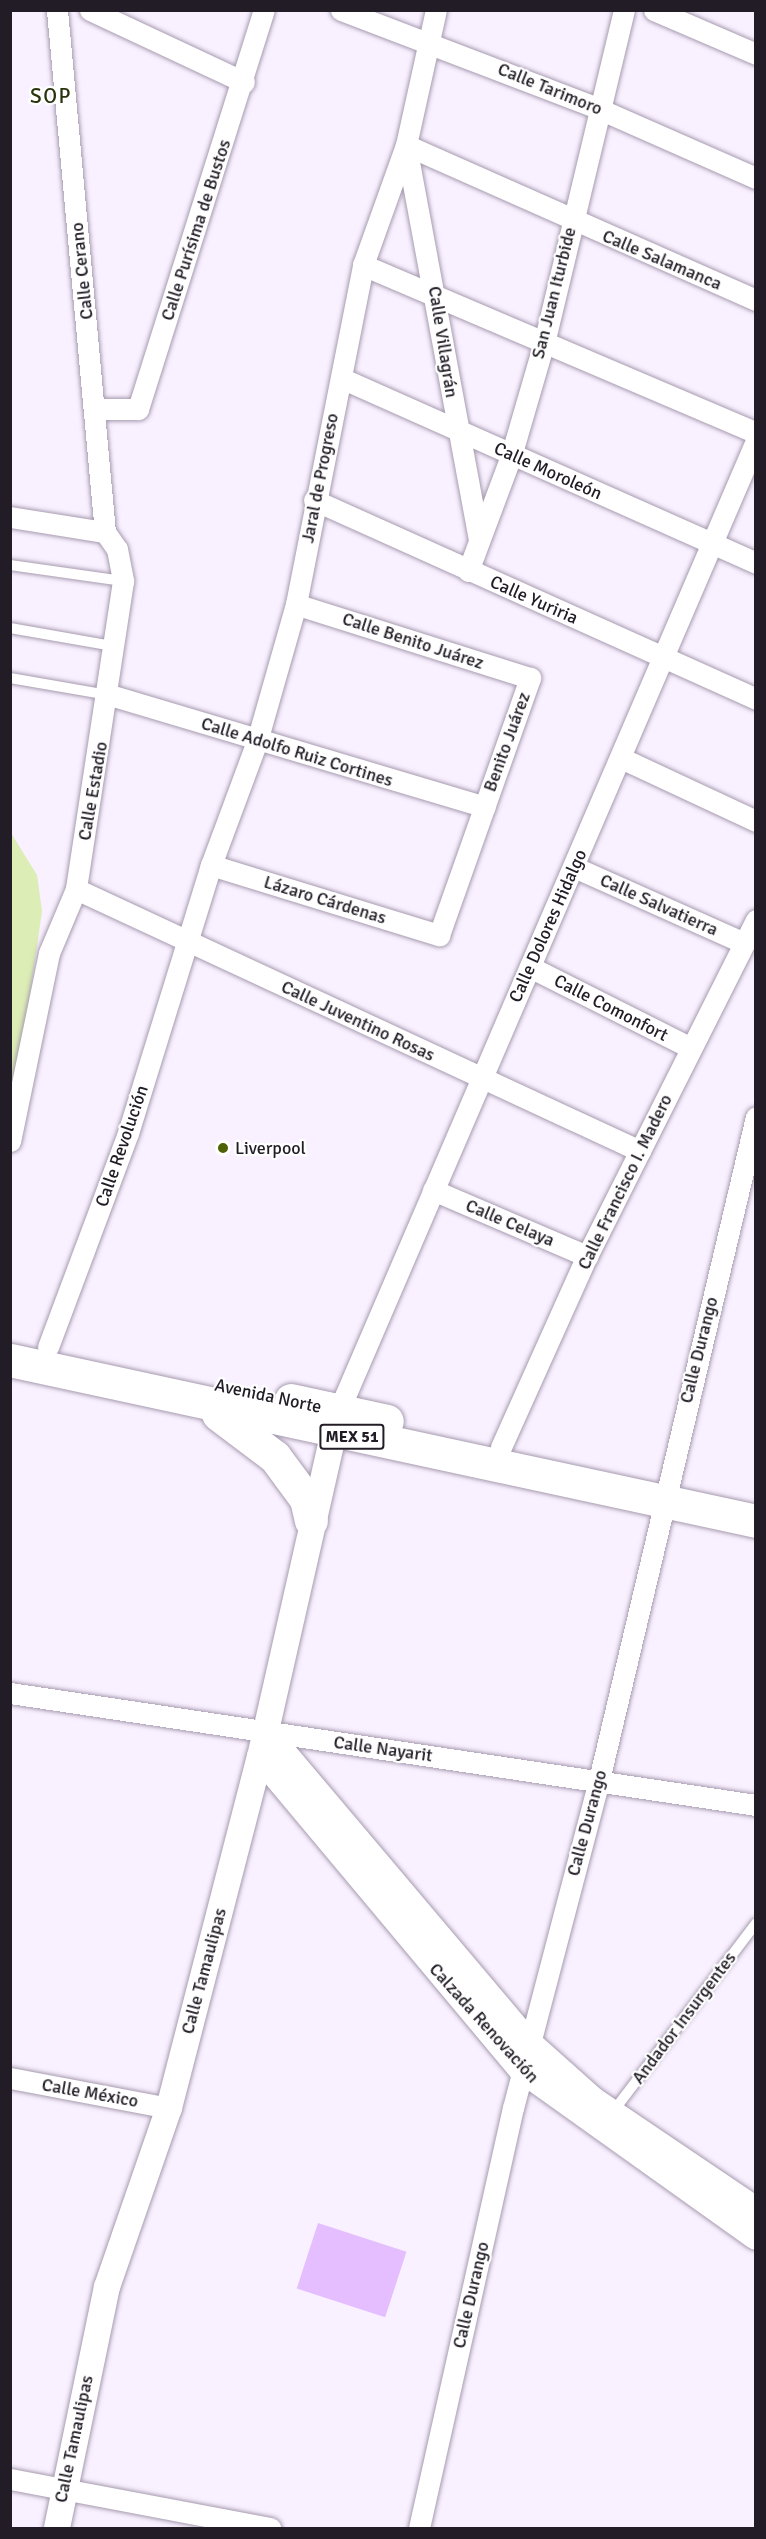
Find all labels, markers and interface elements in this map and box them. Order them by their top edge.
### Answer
street label: Calle Tarimoro [495,58,605,120]
district label: SOP [30,83,72,109]
street label: Calle Purísima de Bustos [156,137,236,323]
street label: Calle Cerano [66,221,98,321]
street label: San Juan Iturbide [527,225,581,361]
street label: Calle Salamanca [599,225,725,295]
street label: Calle Villagrán [424,285,462,399]
street label: Jaral de Progreso [297,411,343,545]
street label: Calle Moroleón [491,438,605,504]
street label: Calle Yuriria [487,571,581,629]
street label: Calle Benito Juárez [340,608,486,674]
street label: Benito Juárez [479,689,535,795]
street label: Calle Adolfo Ruiz Cortines [199,713,395,791]
street label: Calle Estadio [74,740,112,842]
street label: Calle Dolores Hidalgo [505,846,591,1006]
street label: Calle Salvatierra [597,869,721,941]
street label: Lázaro Cárdenas [261,871,389,929]
street label: Calle Comonfort [550,970,672,1046]
street label: Calle Juventino Rosas [278,976,438,1066]
street label: Calle Revolución [91,1082,153,1210]
street label: Calle Francisco I. Madero [573,1091,677,1273]
place label: Liverpool [235,1137,306,1159]
marker: Liverpool [216,1141,230,1155]
street label: Calle Celaya [462,1195,558,1251]
street label: Calle Durango [675,1295,723,1405]
street label: Avenida Norte [213,1374,323,1418]
road number: MEX 51 [319,1424,385,1450]
street label: Calle Nayarit [332,1731,434,1767]
street label: Calle Durango [562,1768,612,1878]
street label: Calle Tamaulipas [177,1906,231,2036]
street label: Andador Insurgentes [627,1948,741,2088]
street label: Calzada Renovación [425,1959,543,2087]
street label: Calle México [40,2074,140,2112]
street label: Calle Durango [448,2240,494,2350]
street label: Calle Tamaulipas [50,2373,98,2505]

